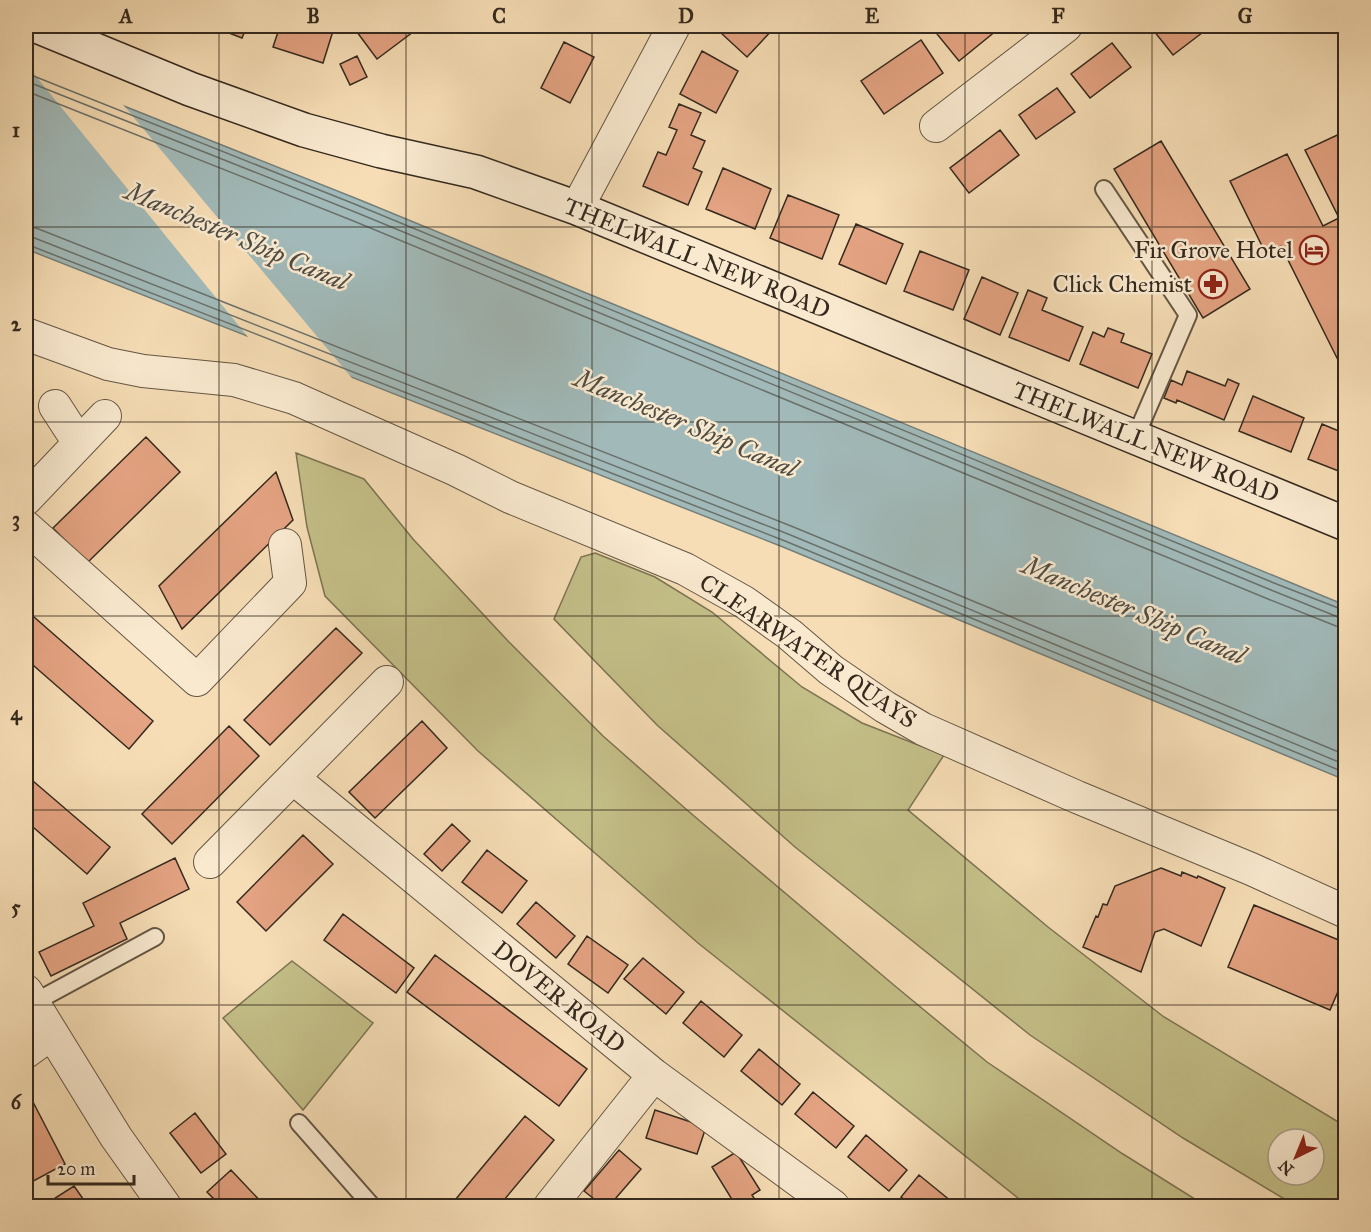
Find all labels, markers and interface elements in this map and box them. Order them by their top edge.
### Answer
text: A [117,4,133,28]
text: B [306,4,320,28]
text: C [492,4,506,28]
text: D [678,4,694,28]
text: E [865,4,880,28]
text: F [1051,4,1065,28]
text: G [1238,4,1253,28]
text: 1 [12,118,20,142]
water label: Manchester Ship Canal [117,173,355,299]
street label: THELWALL NEW ROAD [559,191,835,325]
hotel icon: Fir Grove Hotel [1298,234,1330,266]
place label: Fir Grove Hotel [1134,235,1294,265]
pharmacy icon: Click Chemist [1197,268,1229,300]
place label: Click Chemist [1053,269,1192,299]
text: 2 [11,312,22,336]
water label: Manchester Ship Canal [566,360,804,486]
street label: THELWALL NEW ROAD [1008,375,1284,509]
text: 3 [12,507,20,532]
water label: Manchester Ship Canal [1014,547,1252,673]
street label: CLEARWATER QUAYS [694,567,922,735]
text: 4 [10,701,22,726]
text: 5 [11,895,21,919]
street label: DOVER ROAD [487,934,631,1060]
text: 6 [11,1090,23,1114]
north arrow [1266,1127,1326,1187]
scale bar [48,1148,134,1186]
text: N [1274,1156,1298,1179]
text: 20 m [57,1158,95,1180]

